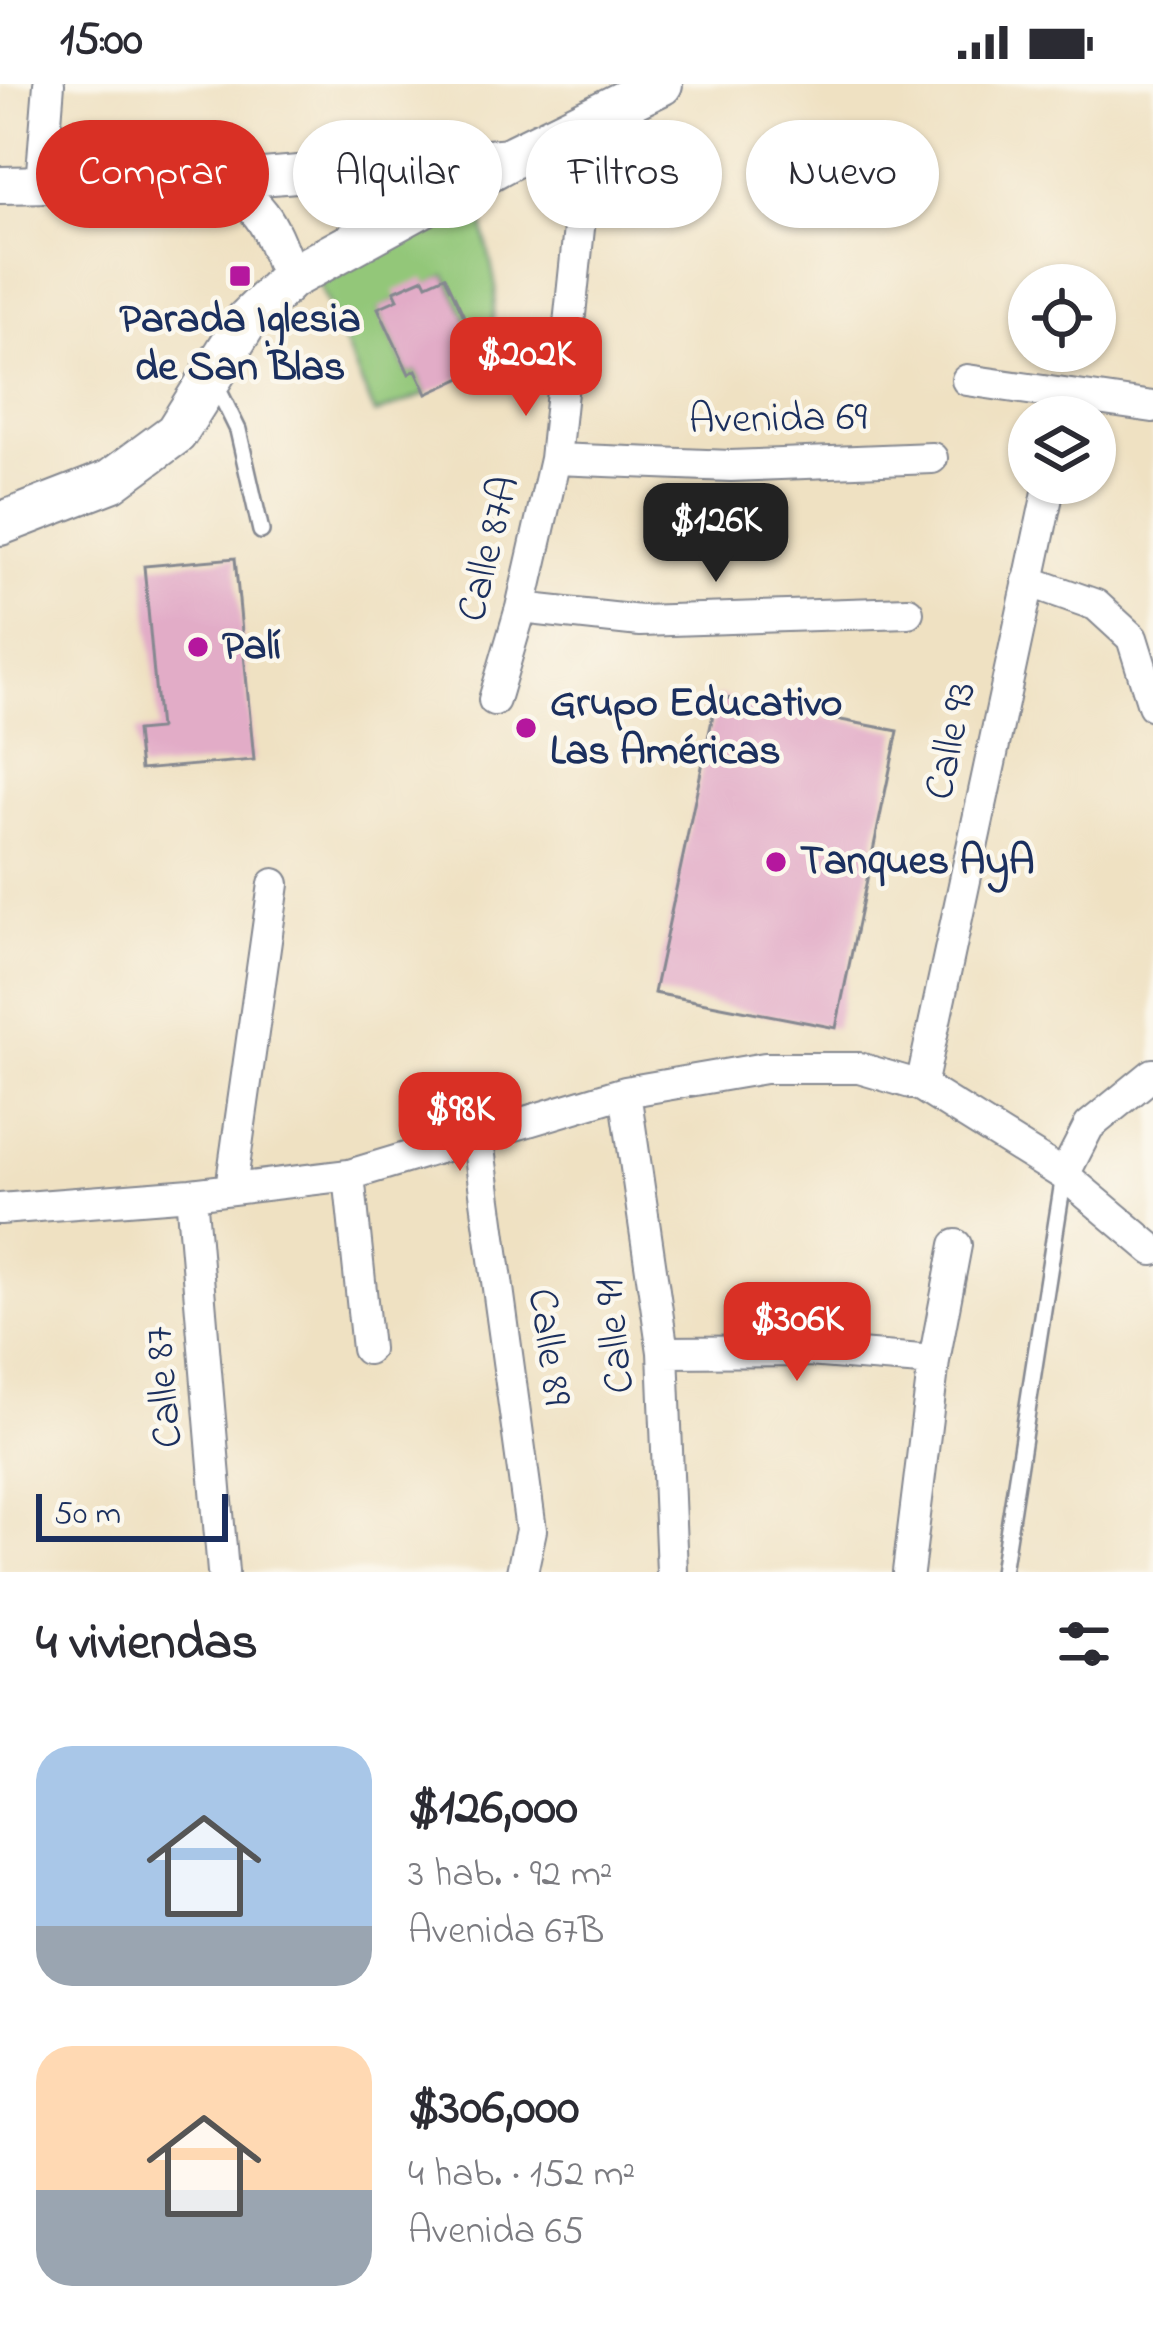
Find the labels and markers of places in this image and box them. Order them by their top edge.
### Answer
marker: Parada Iglesia de San Blas [227,263,253,289]
place label: Parada Iglesia de San Blas [119,290,361,399]
pin: $202K [442,317,610,419]
pin: $126K [632,483,800,585]
place label: Palí [222,617,281,678]
marker: Palí [185,634,211,660]
place label: Grupo Educativo Las Américas [550,674,842,783]
marker: Grupo Educativo Las Américas [513,715,539,741]
place label: Tanques AyA [800,832,1035,893]
marker: Tanques AyA [763,849,789,875]
pin: $98K [389,1072,531,1174]
pin: $306K [713,1282,881,1384]

